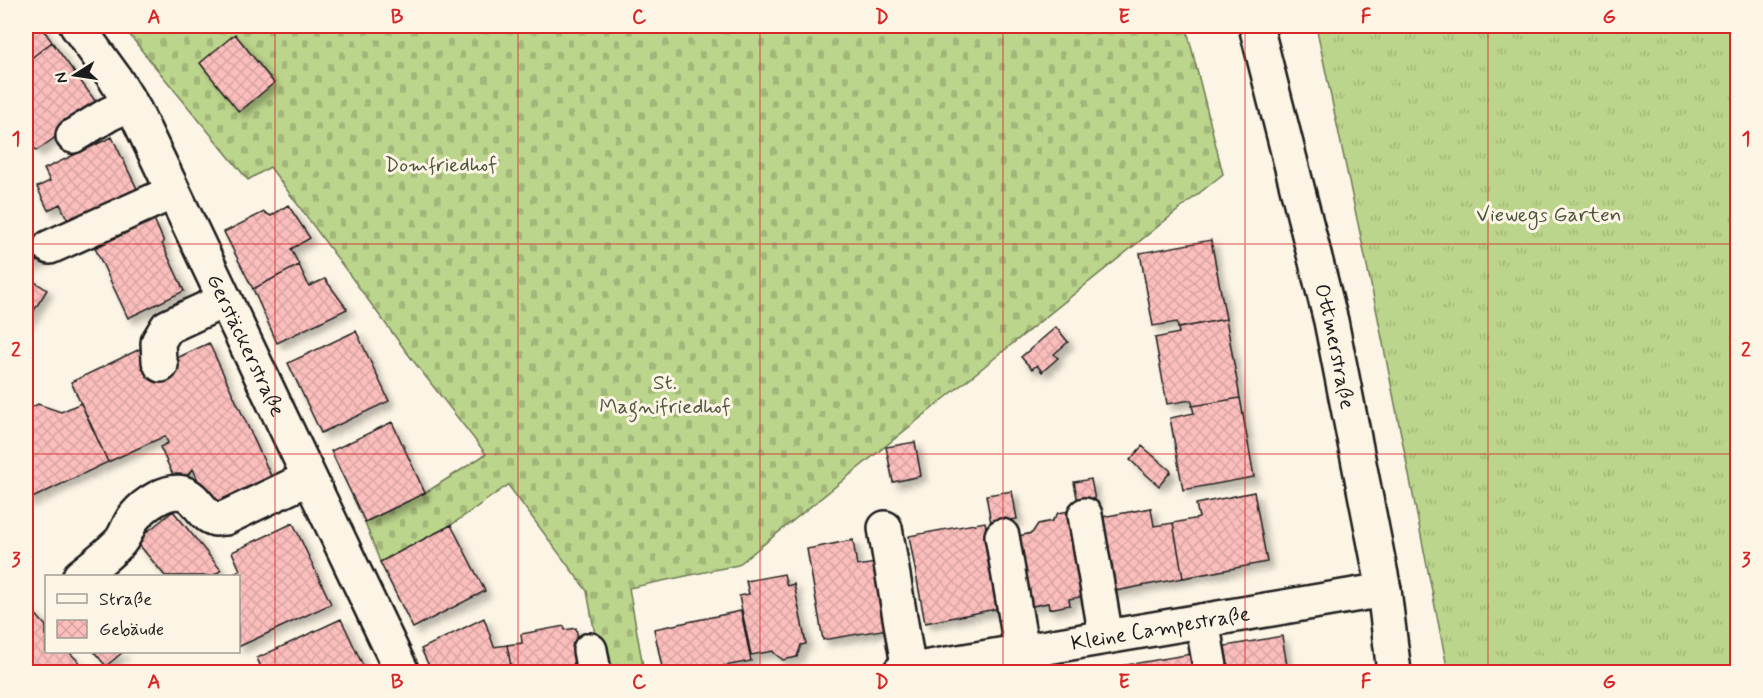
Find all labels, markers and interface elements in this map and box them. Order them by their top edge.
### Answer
text: A [147,4,161,31]
text: B [391,4,404,31]
text: C [632,4,647,31]
text: D [875,4,889,31]
text: E [1118,4,1130,31]
text: F [1361,4,1372,31]
text: G [1602,4,1616,31]
north arrow [45,45,105,105]
text: N [50,70,73,85]
text: 1 [12,126,20,153]
text: 1 [1742,126,1750,153]
park label: Domfriedhof [385,151,497,179]
park label: Viewegs Garten [1476,201,1622,230]
street label: Gerstäckerstraße [199,269,291,421]
street label: Ottmerstraße [1307,281,1361,412]
text: 2 [11,337,21,364]
text: 2 [1741,337,1751,364]
park label: St. Magnifriedhof [599,369,731,423]
text: 3 [11,547,21,574]
text: 3 [1741,547,1751,574]
legend [45,575,240,653]
text: Straße [99,588,152,612]
street label: Kleine Campestraße [1069,600,1252,658]
text: Gebäude [99,618,164,642]
text: A [147,669,161,696]
text: B [391,669,404,696]
text: C [632,669,647,696]
text: D [875,669,889,696]
text: E [1118,669,1130,696]
text: F [1361,669,1372,696]
text: G [1602,669,1616,696]

